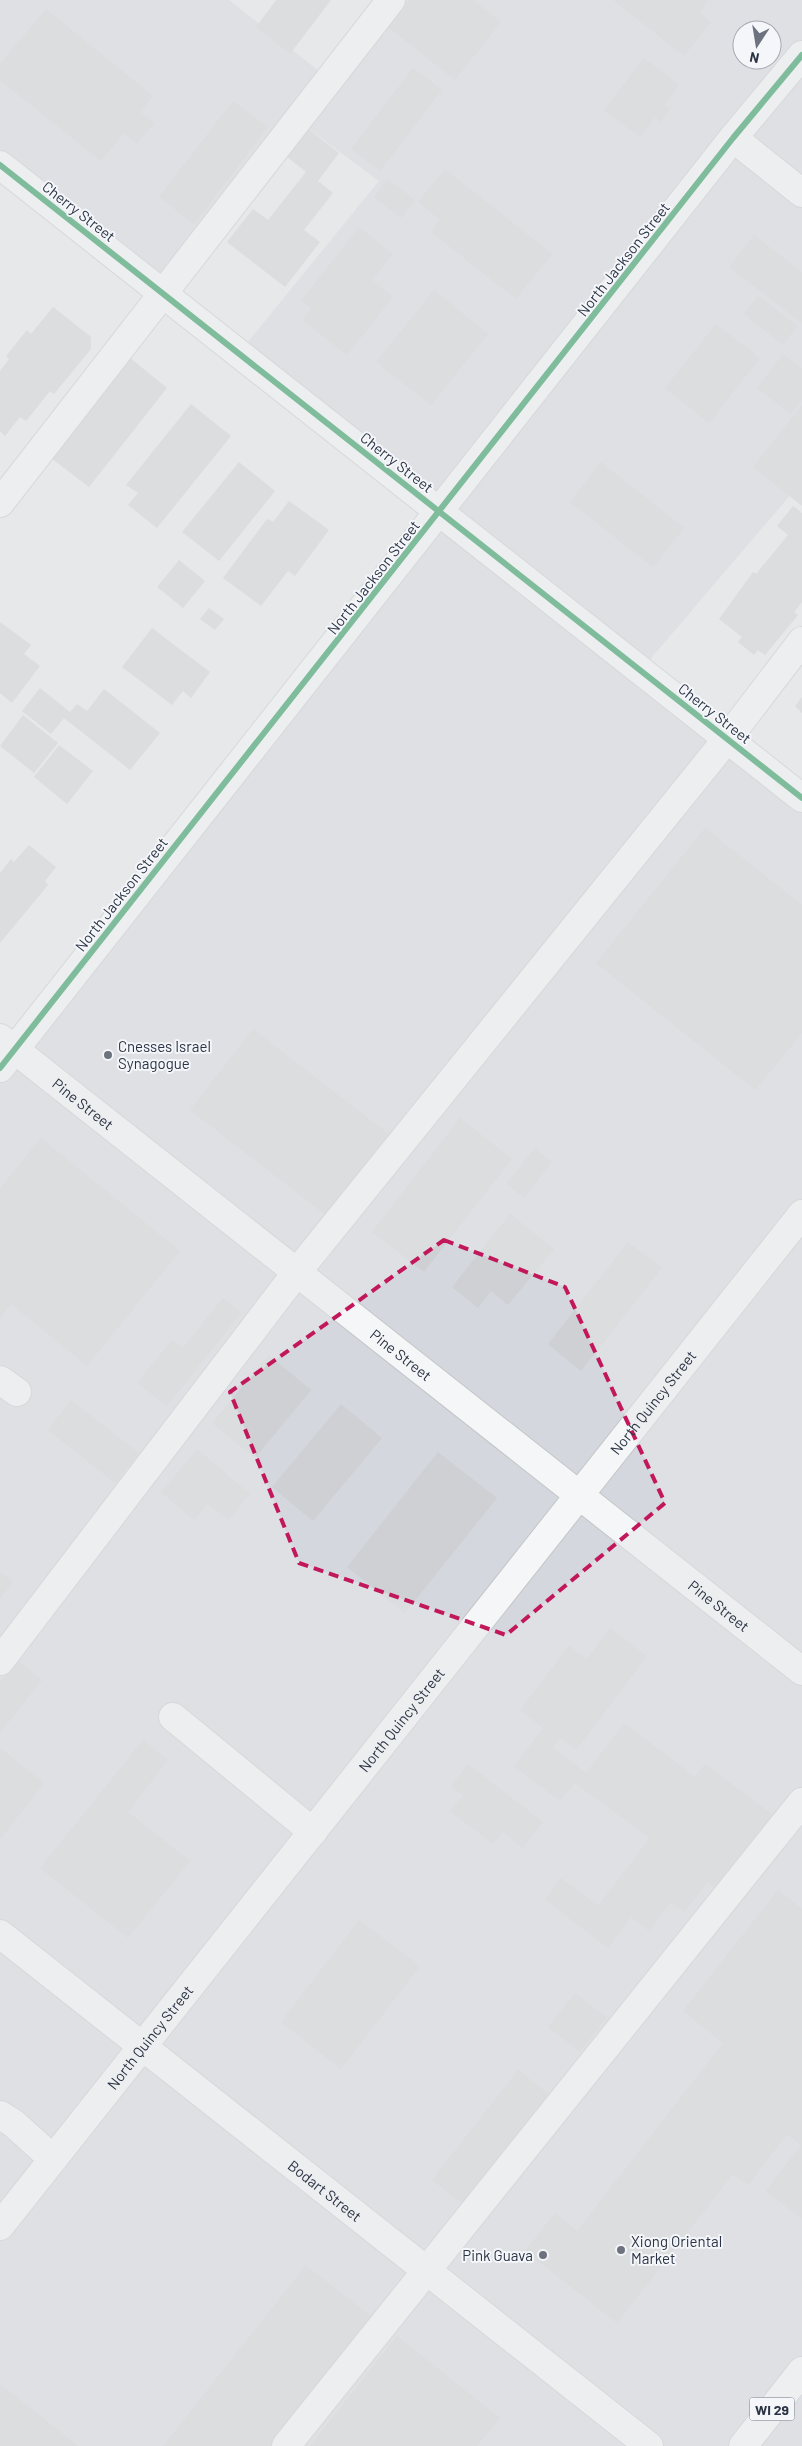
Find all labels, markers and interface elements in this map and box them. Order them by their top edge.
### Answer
north arrow [732,20,782,70]
text: N [748,49,761,67]
street label: Cherry Street [39,177,119,245]
street label: North Jackson Street [573,198,673,320]
street label: Cherry Street [357,428,437,496]
street label: North Jackson Street [323,516,423,638]
street label: Cherry Street [675,679,755,747]
street label: North Jackson Street [71,833,171,955]
place label: Cnesses Israel Synagogue [118,1037,211,1072]
marker: Cnesses Israel Synagogue [102,1049,114,1061]
street label: Pine Street [49,1074,117,1133]
street label: Pine Street [367,1325,435,1384]
street label: North Quincy Street [606,1347,699,1458]
street label: Pine Street [685,1576,753,1635]
street label: North Quincy Street [355,1664,448,1775]
street label: North Quincy Street [103,1981,196,2093]
street label: Bodart Street [285,2156,365,2225]
place label: Xiong Oriental Market [631,2232,722,2267]
marker: Xiong Oriental Market [615,2244,627,2256]
place label: Pink Guava [462,2246,533,2264]
marker: Pink Guava [537,2249,549,2261]
road number: WI 29 [750,2398,794,2420]

